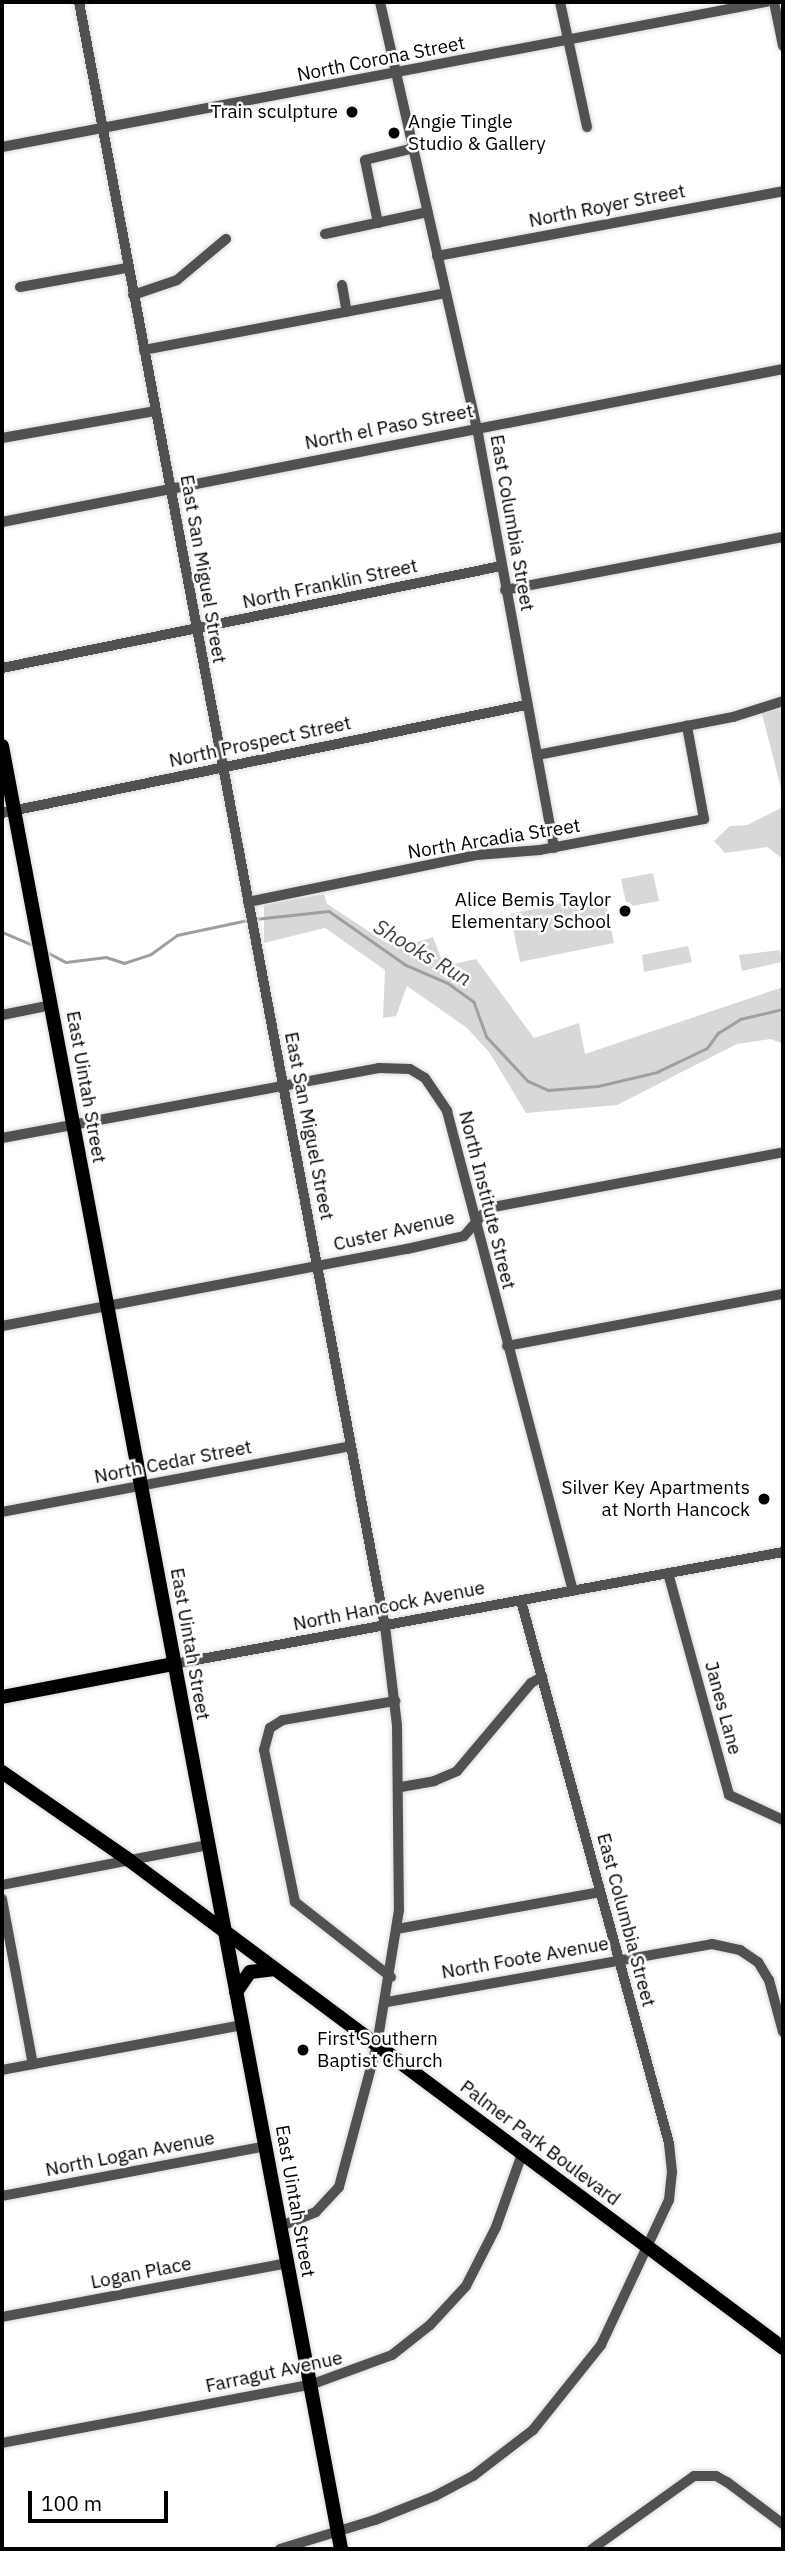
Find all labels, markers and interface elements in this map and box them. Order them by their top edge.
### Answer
street label: North Corona Street [295,32,467,86]
place label: Train sculpture [210,101,338,123]
marker: Train sculpture [344,104,360,120]
place label: Angie Tingle Studio & Gallery [408,111,546,155]
marker: Angie Tingle Studio & Gallery [386,125,402,141]
street label: North Royer Street [527,180,687,232]
street label: North el Paso Street [303,399,475,455]
street label: East Columbia Street [485,433,539,613]
street label: East San Miguel Street [175,473,231,665]
street label: North Franklin Street [240,554,420,614]
street label: North Prospect Street [167,712,353,772]
street label: North Arcadia Street [406,814,582,864]
place label: Alice Bemis Taylor Elementary School [451,889,611,933]
marker: Alice Bemis Taylor Elementary School [617,903,633,919]
water label: Shooks Run [370,913,476,991]
street label: East Uintah Street [61,1009,111,1165]
street label: East San Miguel Street [280,1030,338,1222]
street label: North Institute Street [454,1108,520,1292]
street label: Custer Avenue [331,1206,457,1256]
street label: North Cedar Street [92,1436,254,1488]
place label: Silver Key Apartments at North Hancock [561,1477,750,1521]
marker: Silver Key Apartments at North Hancock [756,1491,772,1507]
street label: East Uintah Street [165,1566,215,1722]
street label: North Hancock Avenue [291,1576,487,1636]
street label: Janes Lane [700,1659,746,1757]
street label: East Columbia Street [592,1831,660,2009]
street label: North Foote Avenue [440,1932,610,1984]
place label: First Southern Baptist Church [317,2028,443,2072]
marker: First Southern Baptist Church [295,2042,311,2058]
street label: Palmer Park Boulevard [455,2075,625,2211]
street label: East Uintah Street [270,2123,320,2279]
street label: North Logan Avenue [43,2126,217,2182]
street label: Logan Place [89,2252,193,2294]
street label: Farragut Avenue [203,2346,345,2398]
scale bar [32,2478,172,2522]
text: 100 m [41,2489,102,2517]

